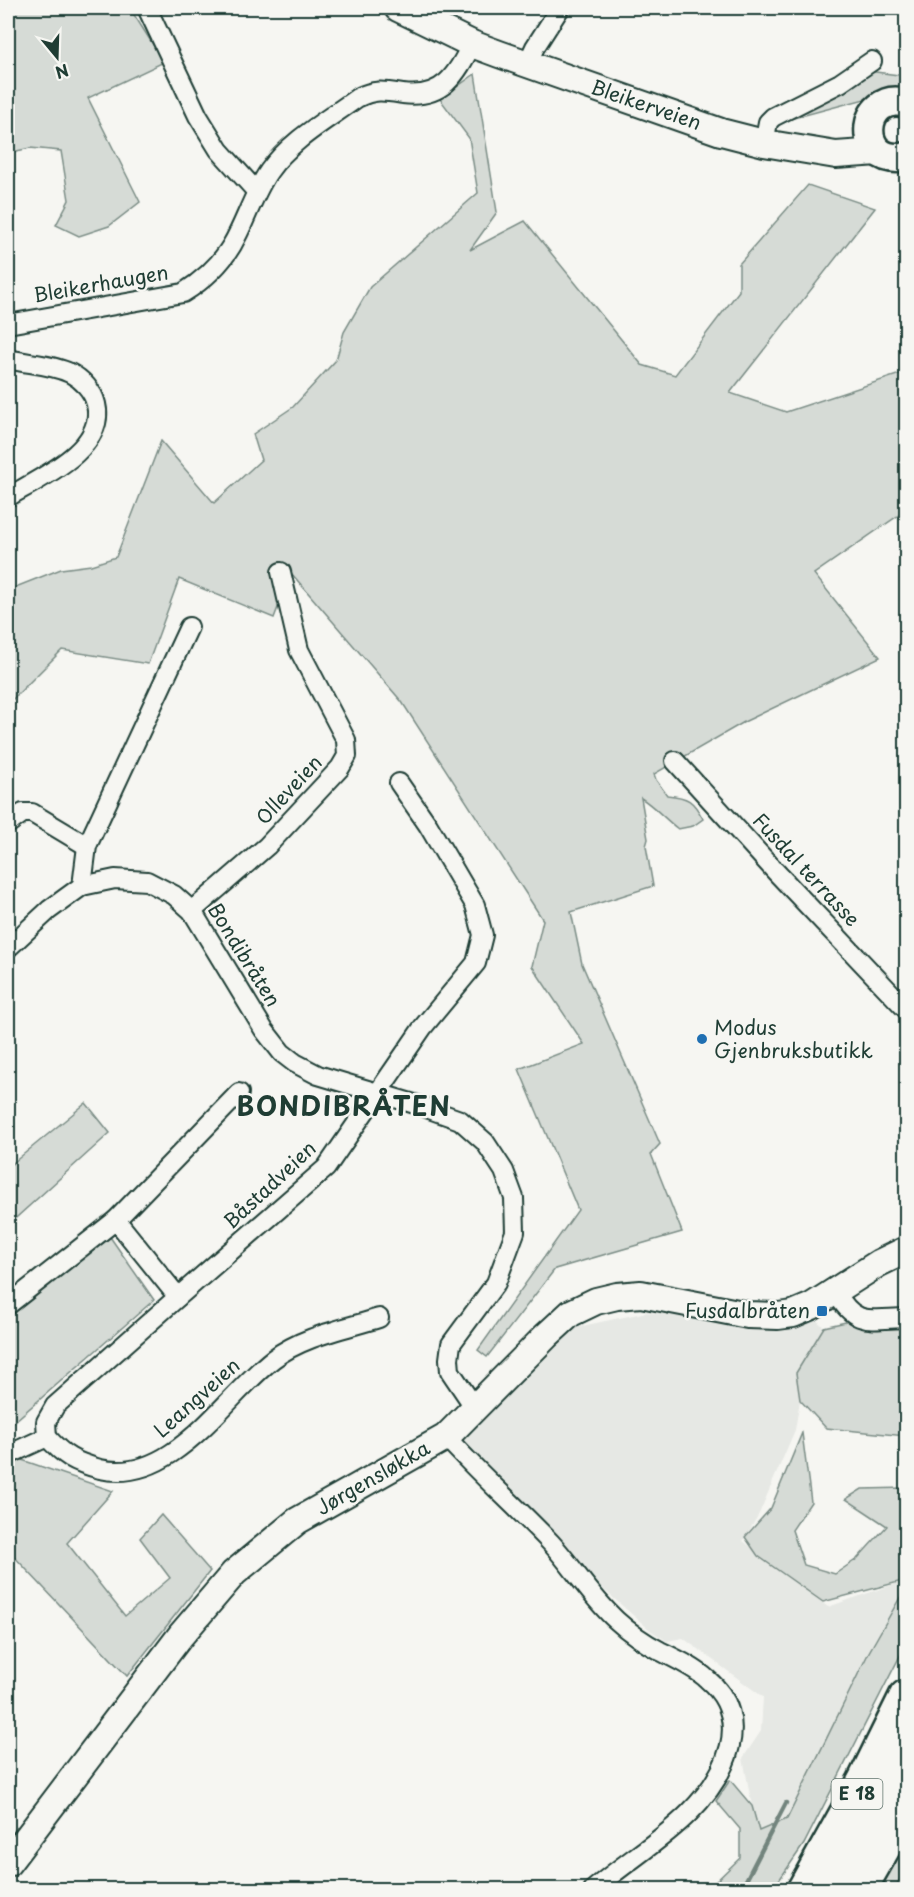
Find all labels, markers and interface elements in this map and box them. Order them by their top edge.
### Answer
north arrow [27,27,87,87]
text: N [52,59,72,86]
street label: Bleikerveien [587,71,706,137]
street label: Bleikerhaugen [31,256,171,310]
street label: Olleveien [248,748,328,831]
street label: Fusdal terrasse [746,806,867,933]
street label: Bondibråten [201,897,289,1012]
place label: Modus Gjenbruksbutikk [714,1012,873,1065]
marker: Modus Gjenbruksbutikk [695,1032,709,1046]
district label: BONDIBRÅTEN [237,1086,451,1125]
street label: Båstadveien [216,1133,322,1235]
place label: Fusdalbråten [685,1295,810,1325]
marker: Fusdalbråten [815,1304,829,1318]
street label: Leangveien [147,1350,246,1444]
street label: Jørgensløkka [310,1432,436,1522]
road number: E 18 [832,1779,882,1809]

